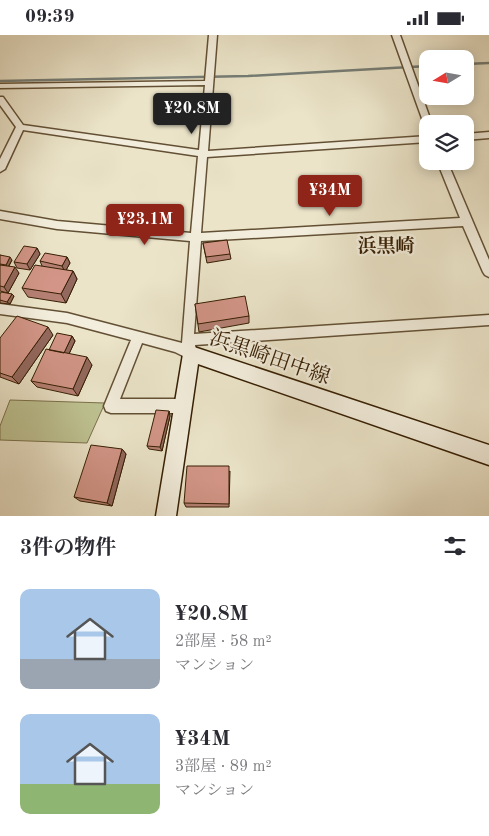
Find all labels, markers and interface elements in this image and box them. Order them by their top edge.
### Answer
text: 09:39 [25,8,74,27]
north arrow [419,50,474,105]
map controls [419,50,474,170]
pin: ¥20.8M [151,93,233,135]
text: ¥20.8M [164,101,220,117]
button: layers [419,115,474,170]
pin: ¥34M [300,175,360,217]
text: ¥34M [309,183,351,199]
pin: ¥23.1M [104,203,186,246]
text: ¥23.1M [117,212,173,228]
district label: 浜黒崎 [357,235,415,257]
street label: 浜黒崎田中線 [207,326,333,389]
icon: filters [441,532,469,560]
text: 3件の物件 [20,538,116,559]
text: ¥20.8M [175,604,248,625]
icon: home [60,609,120,669]
text: 2部屋 · 58 m² [175,634,272,650]
text: マンション [175,658,254,674]
text: ¥34M [175,729,230,750]
icon: home [60,734,120,794]
text: 3部屋 · 89 m² [175,759,272,775]
text: マンション [175,783,254,799]

